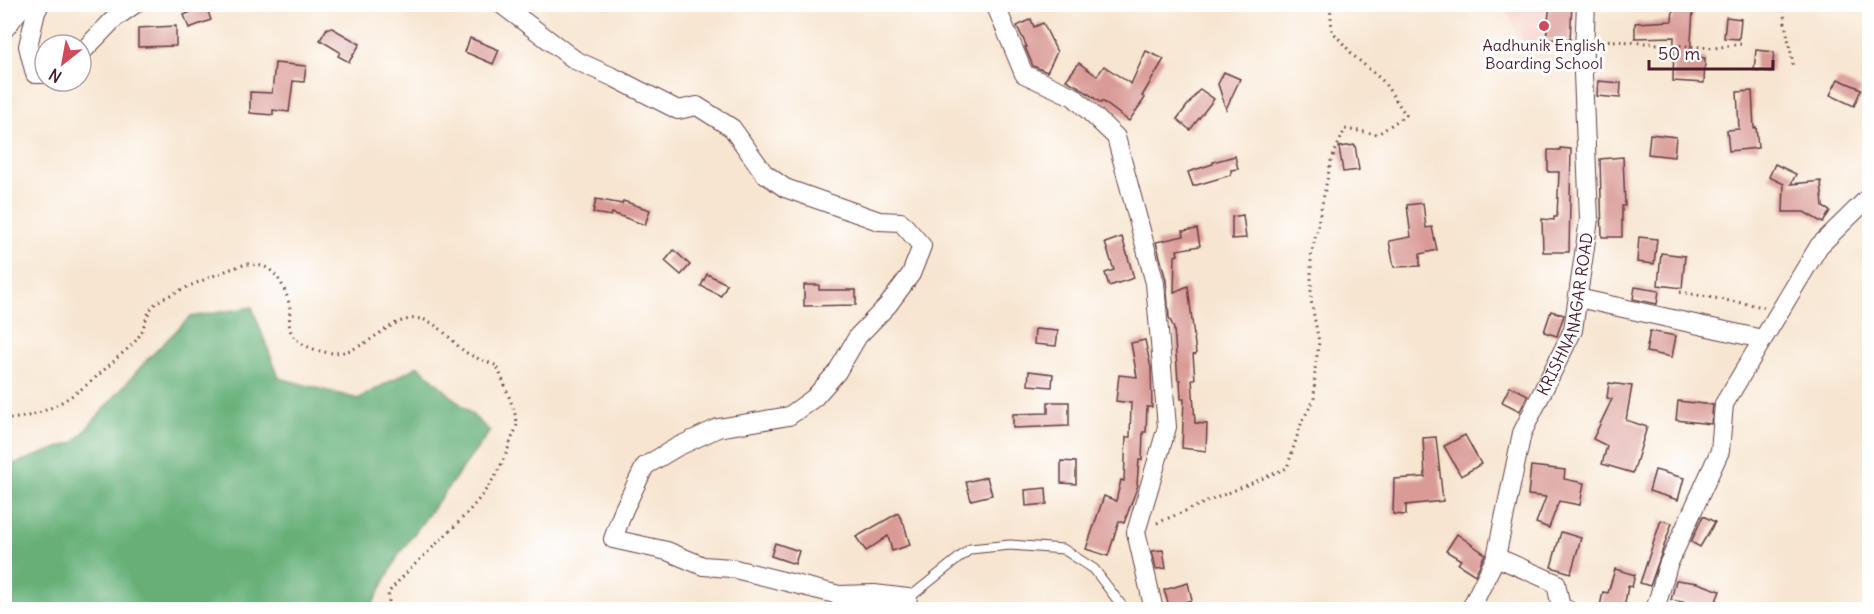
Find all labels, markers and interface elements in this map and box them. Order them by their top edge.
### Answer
marker: Aadhunik English Boarding School [1537,19,1551,33]
north arrow [33,33,93,93]
scale bar [1649,33,1774,71]
place label: Aadhunik English Boarding School [1482,35,1606,73]
text: 50 m [1658,42,1700,65]
text: N [45,64,65,87]
street label: KRISHNANAGAR ROAD [1532,231,1597,399]

